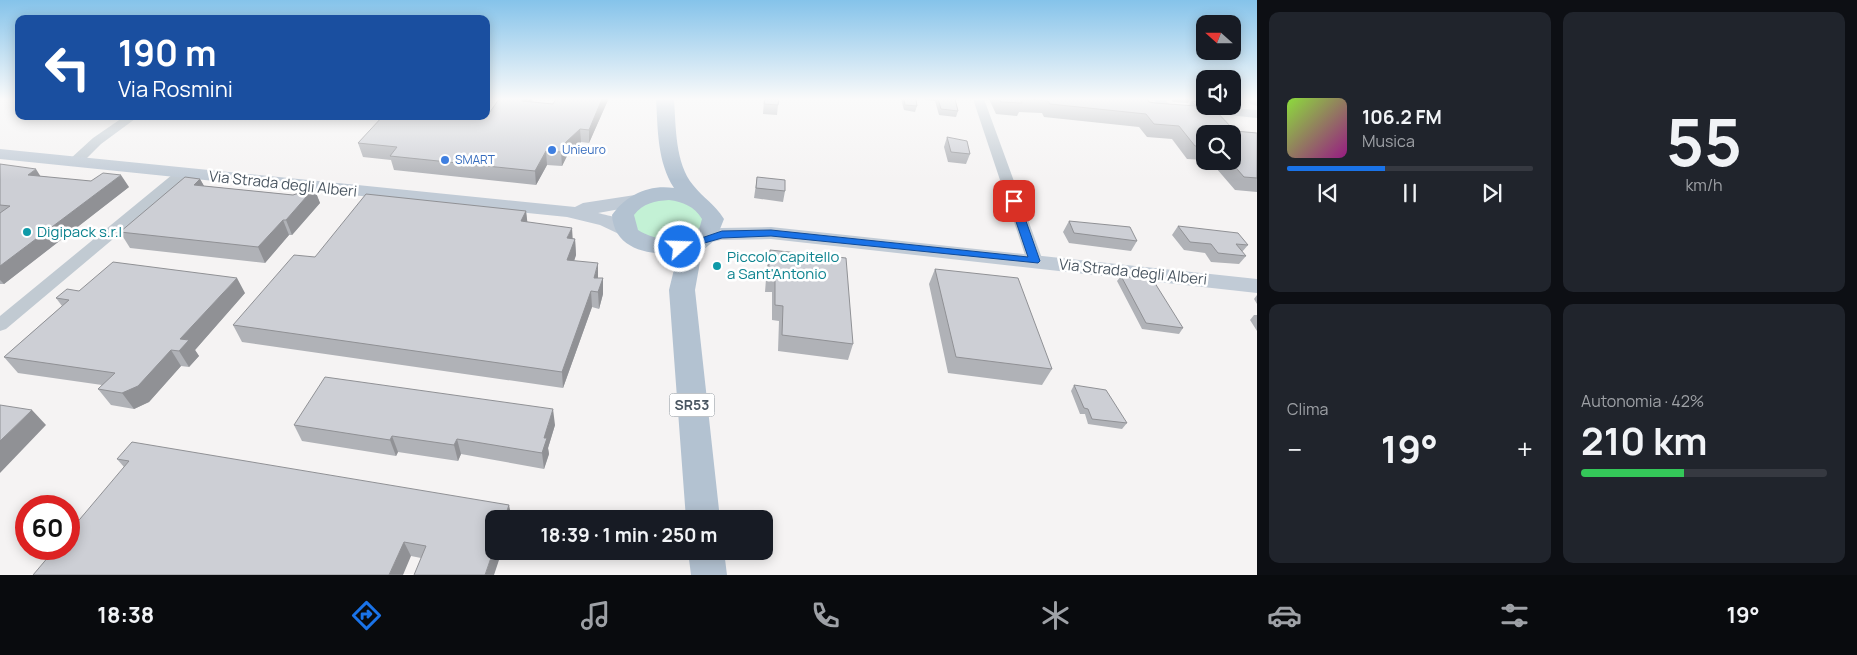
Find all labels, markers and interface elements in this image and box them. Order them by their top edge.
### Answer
north arrow [1196,15,1241,60]
map controls [1196,15,1241,170]
text: 190 m [118,29,217,77]
icon: left [35,35,100,100]
button: sound [1196,70,1241,115]
text: Via Rosmini [118,74,233,104]
text: 55 [1666,97,1742,186]
text: 106.2 FM [1362,104,1442,130]
button: search [1196,125,1241,170]
text: Musica [1362,130,1415,152]
place label: Unieuro [562,141,606,158]
marker: Unieuro [546,144,558,156]
place label: SMART [455,151,496,168]
marker: SMART [439,154,451,166]
street label: Via Strada degli Alberi [208,165,358,202]
text: km/h [1685,174,1723,196]
icon: previous [1314,179,1342,207]
icon: pause [1396,179,1424,207]
icon: next [1478,179,1506,207]
pin [993,180,1035,222]
icon: arrive [1000,187,1028,215]
position arrow [653,220,705,272]
place label: Digipack s.r.l [37,221,122,242]
marker: Digipack s.r.l [21,226,33,238]
place label: Piccolo capitello a Sant'Antonio [727,246,839,284]
street label: Via Strada degli Alberi [1058,253,1208,290]
marker: Piccolo capitello a Sant'Antonio [711,260,723,272]
text: Autonomia · 42% [1581,390,1704,412]
road number: SR53 [670,394,714,416]
text: Clima [1287,398,1328,420]
text: 210 km [1581,414,1707,466]
text: 19° [1381,422,1438,474]
text: − [1287,430,1302,468]
text: + [1517,430,1533,468]
speed limit sign: 60 [15,495,80,560]
text: 18:39 · 1 min · 250 m [541,522,717,548]
icon: directions [349,598,384,633]
icon: music [578,598,613,633]
icon: phone [808,598,843,633]
icon: climate [1038,598,1073,633]
icon: car [1267,598,1302,633]
icon: filters [1497,598,1532,633]
text: 18:38 [97,600,154,630]
text: 19° [1726,600,1760,630]

